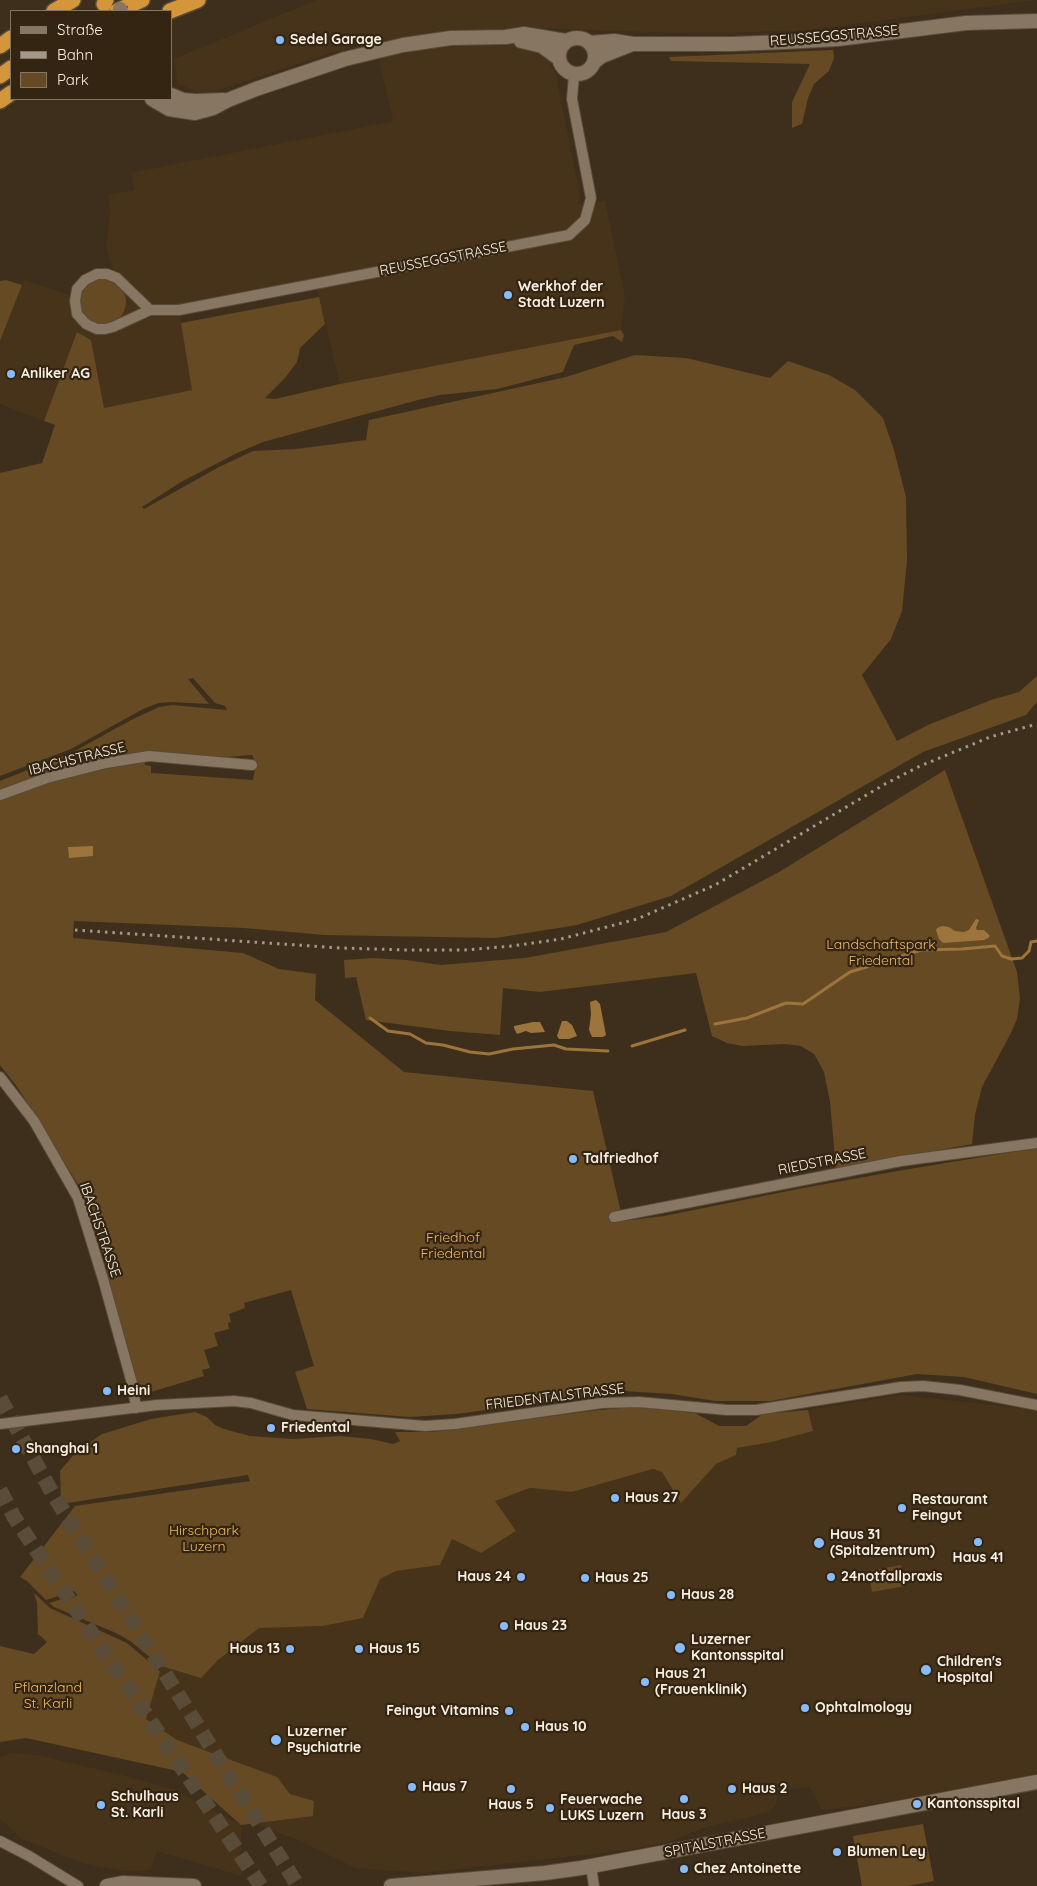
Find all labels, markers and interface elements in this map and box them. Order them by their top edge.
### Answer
legend [10,10,172,100]
text: Straße [57,20,103,39]
street label: REUSSEGGSTRASSE [769,22,899,50]
place label: Sedel Garage [290,32,382,48]
marker: Sedel Garage [274,34,286,46]
text: Bahn [57,45,93,64]
text: Park [57,70,89,89]
street label: REUSSEGGSTRASSE [378,238,508,280]
place label: Werkhof der Stadt Luzern [518,279,605,312]
marker: Werkhof der Stadt Luzern [502,289,514,301]
place label: Anliker AG [21,366,90,382]
marker: Anliker AG [5,368,17,380]
street label: IBACHSTRASSE [27,739,127,779]
park label: Landschaftspark Friedental [826,937,936,970]
street label: RIEDSTRASSE [777,1145,867,1179]
place label: Talfriedhof [583,1151,659,1167]
marker: Talfriedhof [567,1153,579,1165]
street label: IBACHSTRASSE [76,1180,124,1280]
park label: Friedhof Friedental [420,1230,486,1262]
street label: FRIEDENTALSTRASSE [485,1380,625,1414]
place label: Heini [117,1383,150,1399]
marker: Heini [101,1385,113,1397]
place label: Friedental [281,1420,350,1436]
marker: Friedental [265,1422,277,1434]
place label: Shanghai 1 [26,1441,98,1457]
marker: Shanghai 1 [10,1443,22,1455]
place label: Haus 27 [625,1490,678,1506]
marker: Haus 27 [609,1492,621,1504]
place label: Restaurant Feingut [912,1492,988,1524]
marker: Restaurant Feingut [896,1502,908,1514]
park label: Hirschpark Luzern [169,1523,239,1555]
place label: Haus 31 (Spitalzentrum) [830,1527,935,1560]
marker: Haus 31 (Spitalzentrum) [812,1536,826,1550]
marker: Haus 41 [972,1536,984,1548]
place label: Haus 41 [953,1550,1003,1566]
place label: Haus 24 [457,1569,511,1585]
place label: 24notfallpraxis [841,1569,942,1585]
place label: Haus 25 [595,1570,649,1586]
marker: Haus 24 [515,1571,527,1583]
marker: 24notfallpraxis [825,1571,837,1583]
marker: Haus 25 [579,1572,591,1584]
place label: Haus 28 [681,1587,734,1603]
marker: Haus 28 [665,1589,677,1601]
place label: Haus 23 [514,1618,567,1634]
marker: Haus 23 [498,1620,510,1632]
place label: Luzerner Kantonsspital [691,1632,784,1664]
place label: Haus 13 [229,1641,280,1657]
place label: Haus 15 [369,1641,420,1657]
marker: Luzerner Kantonsspital [673,1641,687,1655]
marker: Haus 13 [284,1643,296,1655]
marker: Haus 15 [353,1643,365,1655]
place label: Children's Hospital [937,1654,1002,1686]
marker: Children's Hospital [919,1663,933,1677]
place label: Haus 21 (Frauenklinik) [655,1666,747,1698]
marker: Haus 21 (Frauenklinik) [639,1676,651,1688]
park label: Pflanzland St. Karli [14,1680,82,1712]
place label: Ophtalmology [815,1700,912,1716]
marker: Ophtalmology [799,1702,811,1714]
place label: Feingut Vitamins [386,1703,499,1719]
marker: Feingut Vitamins [503,1705,515,1717]
place label: Haus 10 [535,1719,587,1735]
marker: Haus 10 [519,1721,531,1733]
place label: Luzerner Psychiatrie [287,1724,361,1756]
marker: Luzerner Psychiatrie [269,1733,283,1747]
place label: Haus 7 [422,1779,467,1795]
marker: Haus 7 [406,1781,418,1793]
place label: Haus 2 [742,1781,788,1797]
marker: Haus 5 [505,1783,517,1795]
marker: Haus 2 [726,1783,738,1795]
place label: Schulhaus St. Karli [111,1789,179,1821]
place label: Feuerwache LUKS Luzern [560,1792,644,1824]
marker: Haus 3 [678,1793,690,1805]
place label: Kantonsspital [927,1796,1020,1812]
place label: Haus 5 [488,1797,534,1813]
marker: Kantonsspital [911,1798,923,1810]
marker: Schulhaus St. Karli [95,1799,107,1811]
marker: Feuerwache LUKS Luzern [544,1802,556,1814]
place label: Haus 3 [661,1807,707,1823]
street label: SPITALSTRASSE [663,1825,767,1861]
place label: Blumen Ley [847,1844,926,1860]
marker: Blumen Ley [831,1846,843,1858]
place label: Chez Antoinette [694,1861,801,1877]
marker: Chez Antoinette [678,1863,690,1875]

